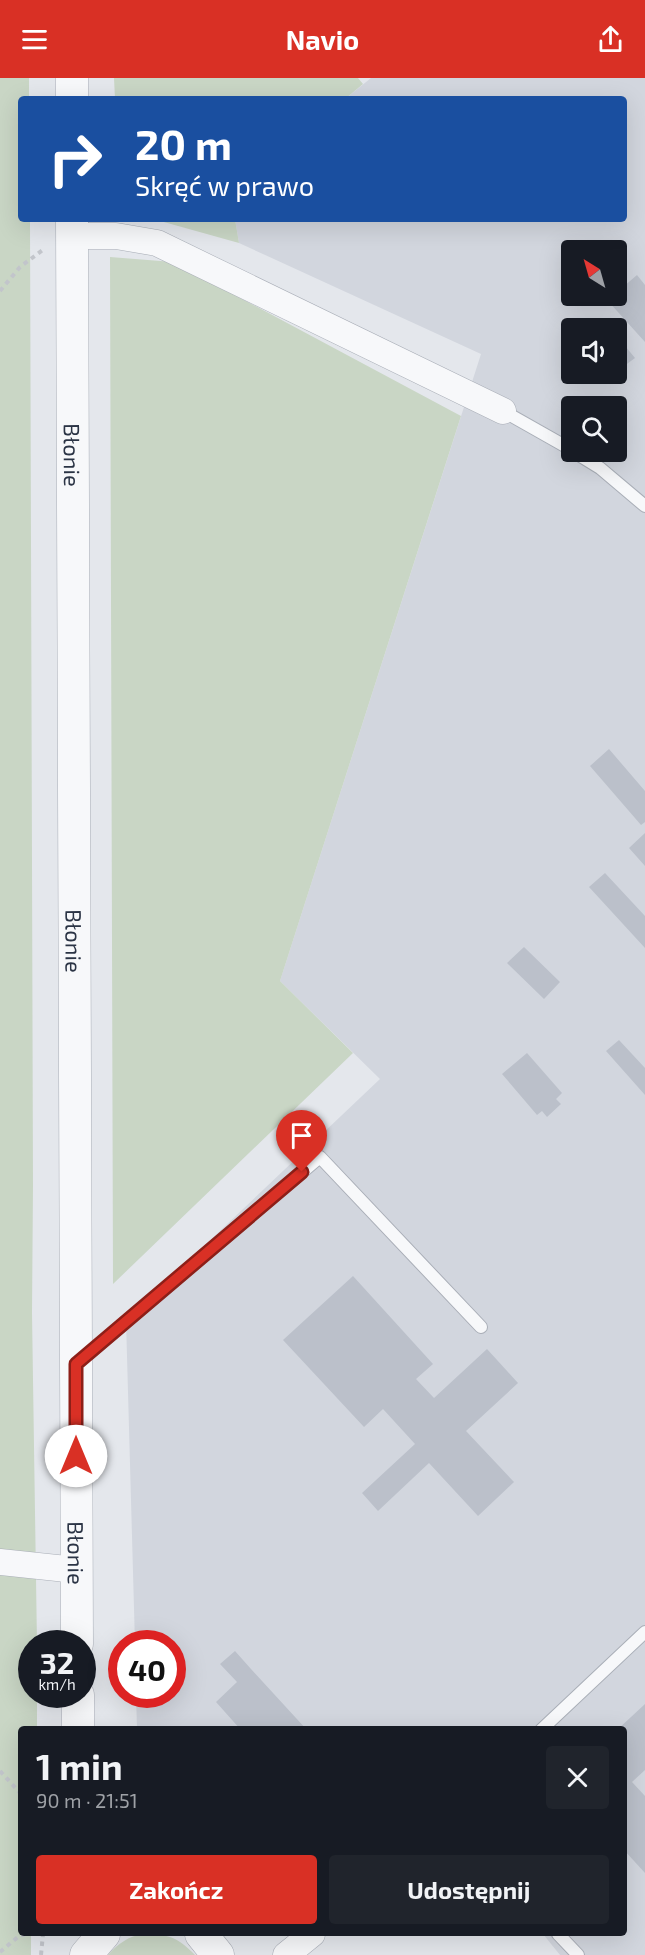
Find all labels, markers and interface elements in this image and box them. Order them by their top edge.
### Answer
icon: menu [18,23,51,56]
text: Navio [286,23,359,55]
icon: share [594,23,627,56]
text: 20 m [135,118,232,168]
icon: right [36,120,114,198]
text: Skręć w prawo [135,169,314,201]
north arrow [561,240,627,306]
map controls [561,240,627,462]
button: sound [561,318,627,384]
button: search [561,396,627,462]
street label: Błonie [60,423,86,487]
street label: Błonie [61,909,88,973]
pin [276,1110,327,1172]
icon: arrive [285,1119,318,1152]
position arrow [44,1424,108,1488]
street label: Błonie [64,1521,90,1585]
speed limit sign: 40 [108,1630,186,1708]
text: 32 [40,1644,74,1680]
text: km/h [38,1675,76,1693]
text: 1 min [36,1744,123,1787]
button: close [546,1746,609,1809]
text: 90 m · 21:51 [36,1788,138,1812]
button: Zakończ [36,1855,317,1924]
button: Udostępnij [329,1855,609,1924]

